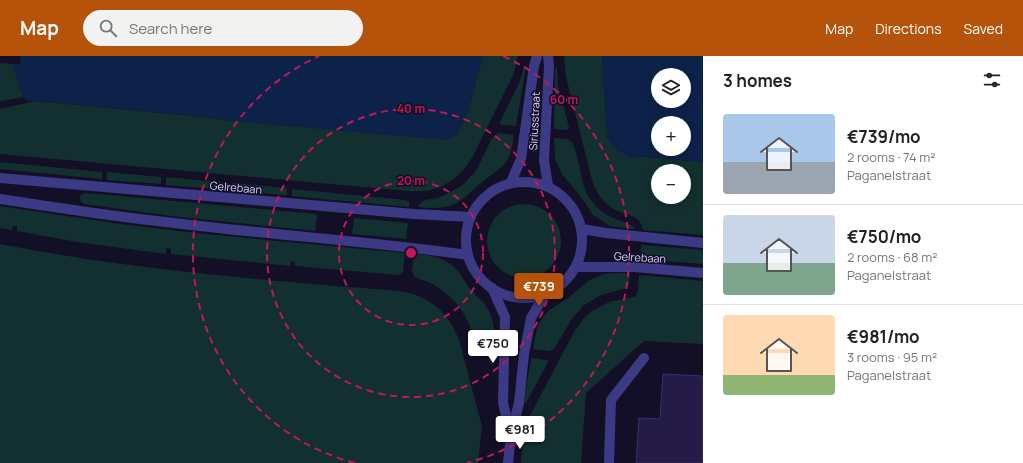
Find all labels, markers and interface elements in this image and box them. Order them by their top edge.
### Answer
search box [83,10,363,46]
text: Map [20,15,59,41]
icon: search [97,17,119,39]
text: Search here [129,18,212,39]
text: Map [825,19,853,38]
text: Directions [875,19,942,38]
text: Saved [964,19,1003,38]
map controls [651,68,691,204]
button: layers [651,68,691,108]
text: 3 homes [723,69,792,92]
icon: filters [981,69,1003,91]
street label: Siriusstraat [525,91,543,151]
text: 60 m [550,91,578,108]
text: 40 m [397,100,425,117]
button: + [651,116,691,156]
text: €739/mo [847,125,921,148]
icon: home [755,130,803,178]
text: 2 rooms · 74 m² [847,148,935,166]
button: − [651,164,691,204]
text: Paganelstraat [847,166,931,184]
text: 20 m [397,172,425,189]
street label: Gelrebaan [209,177,263,197]
text: €750/mo [847,225,921,248]
icon: home [755,231,803,279]
centre of rings [404,246,418,260]
street label: Gelrebaan [613,248,667,266]
text: 2 rooms · 68 m² [847,248,937,266]
text: Paganelstraat [847,266,931,284]
pin: €739 [515,273,563,307]
text: €739 [523,277,555,295]
text: €981/mo [847,325,920,348]
pin: €750 [469,330,517,364]
icon: home [755,331,803,379]
text: €750 [477,334,509,352]
text: 3 rooms · 95 m² [847,348,937,366]
text: Paganelstraat [847,366,931,384]
pin: €981 [496,416,544,450]
text: €981 [505,420,535,438]

